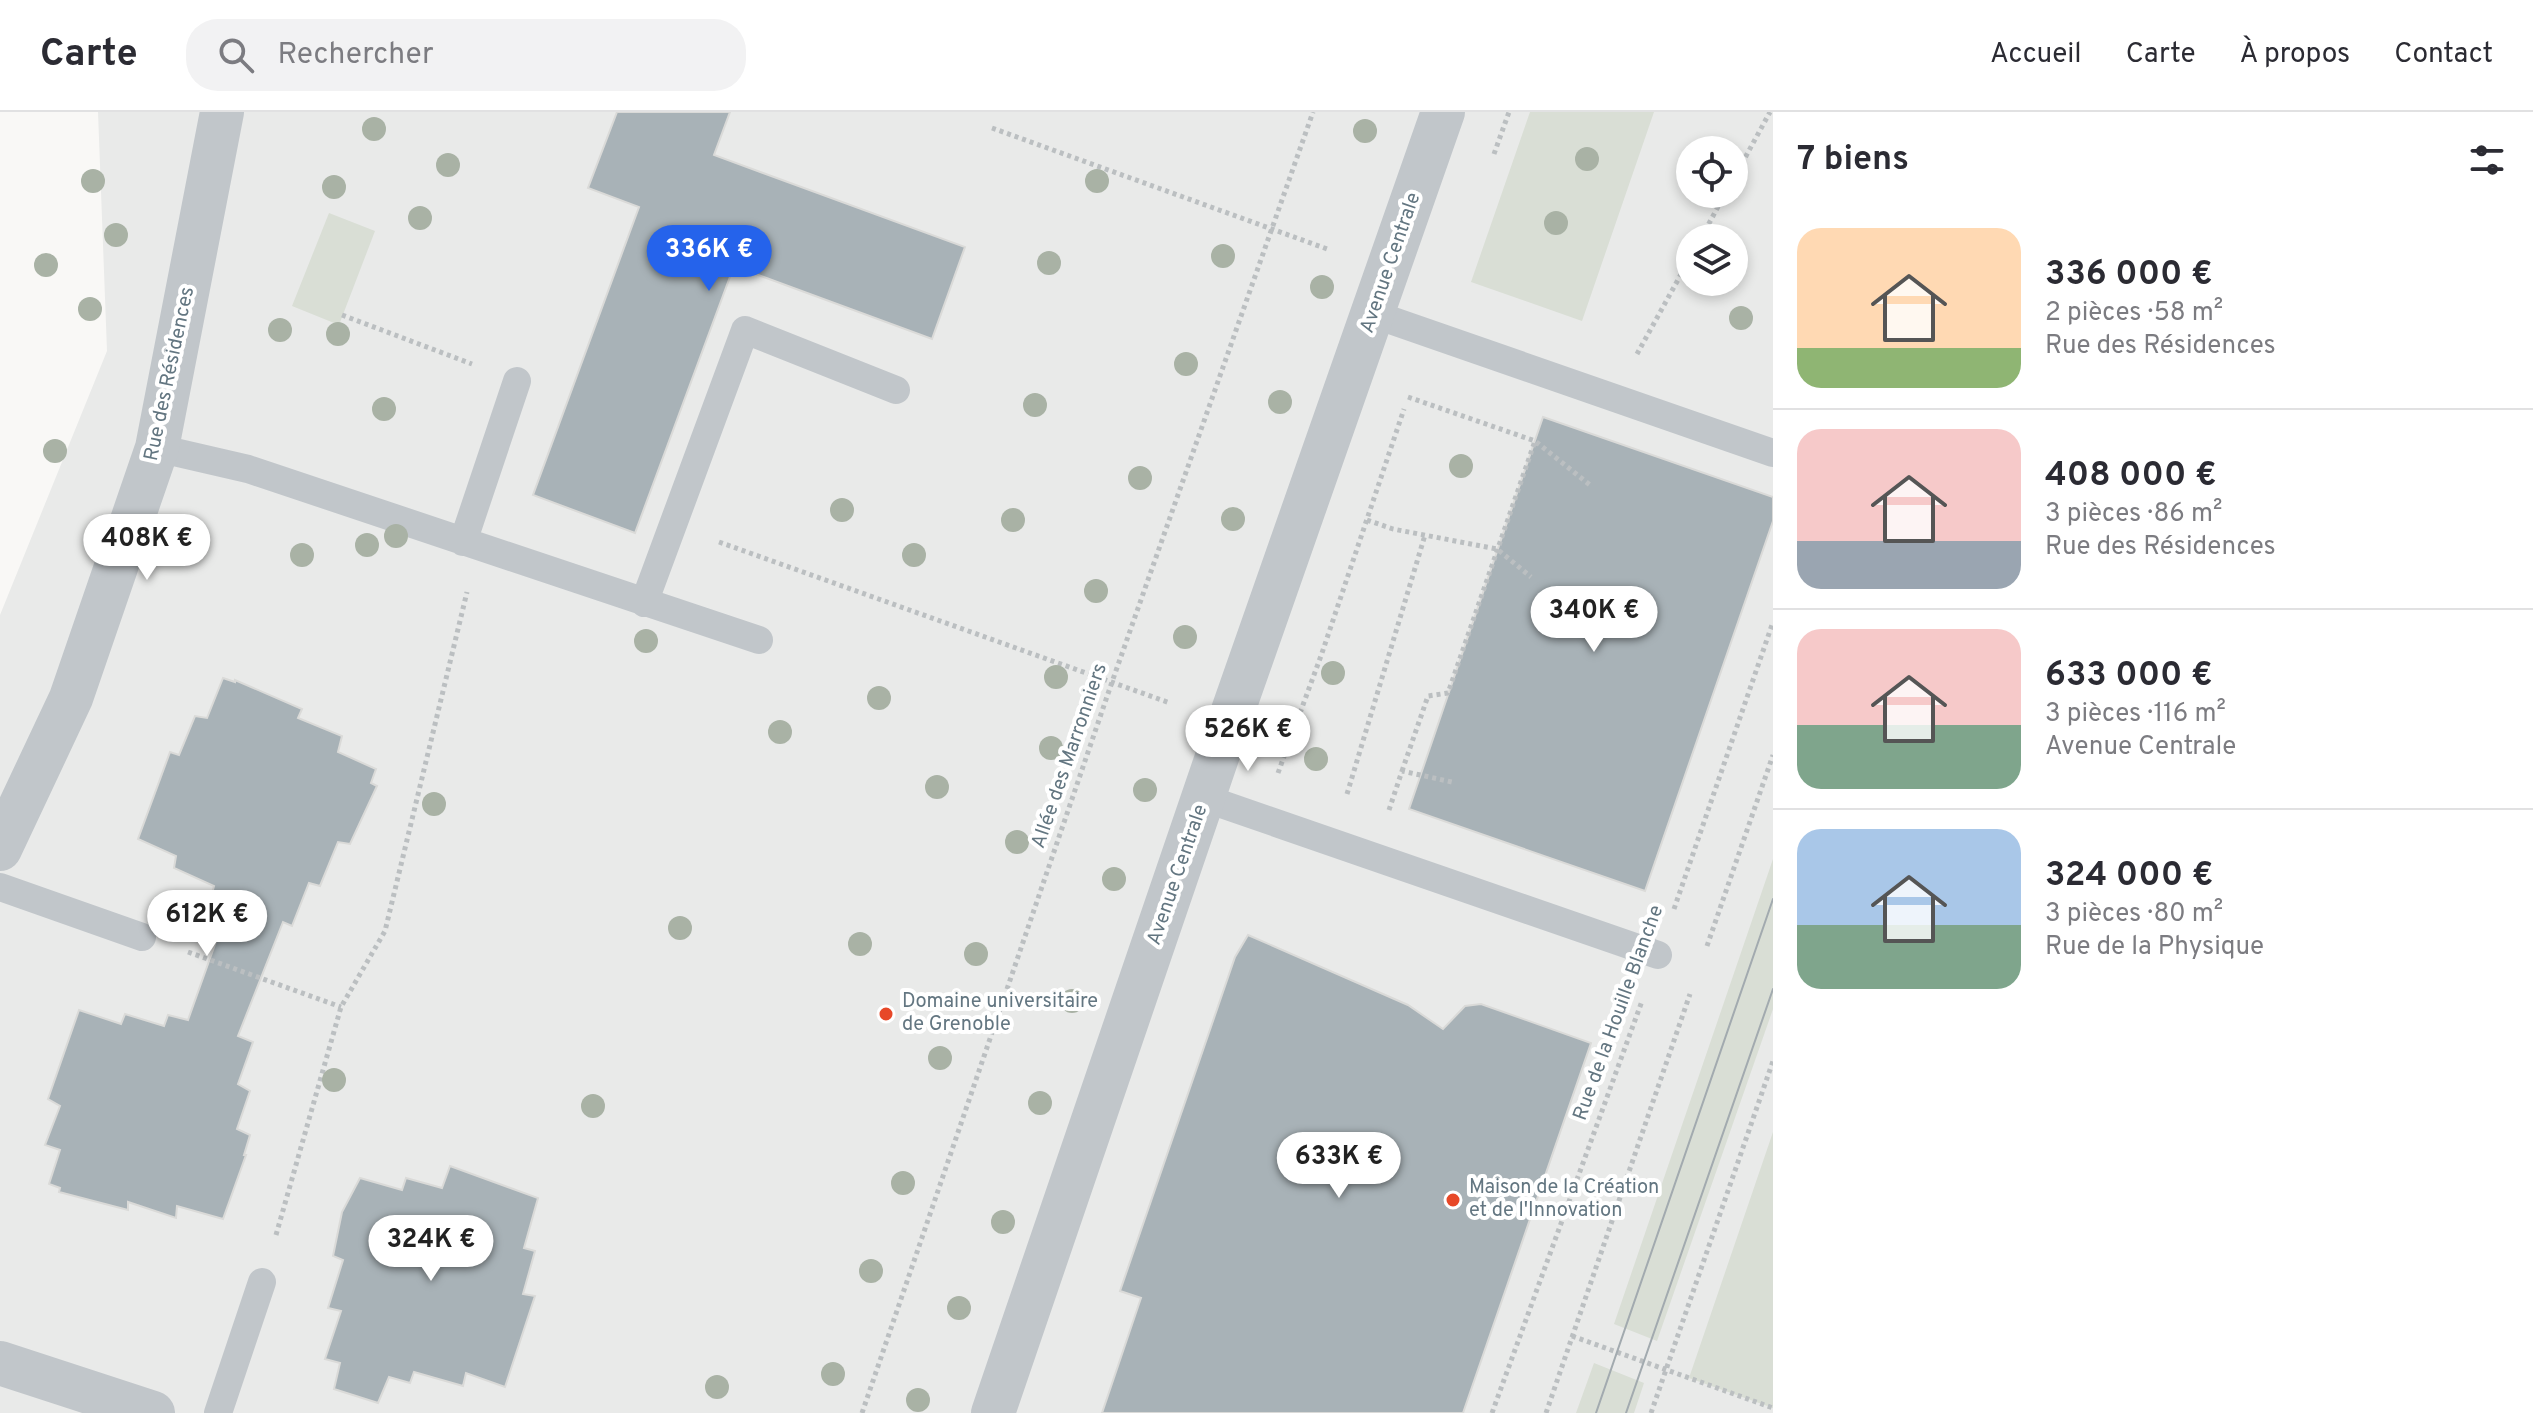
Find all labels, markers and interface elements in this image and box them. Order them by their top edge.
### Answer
search box [186,19,746,91]
text: Carte [40,31,138,80]
icon: search [214,33,258,77]
text: Rechercher [278,37,434,74]
text: Accueil [1990,37,2082,73]
text: Carte [2126,37,2196,73]
text: À propos [2240,37,2350,73]
text: Contact [2394,37,2493,73]
map controls [1676,136,1748,296]
button: locate [1676,136,1748,208]
icon: filters [2465,138,2509,182]
text: 7 biens [1797,139,1909,182]
street label: Avenue Centrale [1355,189,1427,337]
button: layers [1676,224,1748,296]
pin: 336K € [644,225,774,293]
text: 336K € [665,234,753,267]
text: 336 000 € [2045,254,2213,297]
icon: home [1861,260,1957,356]
street label: Rue des Résidences [139,285,201,463]
text: 2 pièces · 58 m² [2045,297,2223,330]
text: Rue des Résidences [2045,330,2276,363]
text: 408 000 € [2045,455,2217,498]
icon: home [1861,461,1957,557]
text: 3 pièces · 86 m² [2045,498,2222,531]
pin: 408K € [82,514,212,582]
text: 408K € [101,523,193,556]
text: Rue des Résidences [2045,531,2276,564]
pin: 340K € [1529,586,1659,654]
text: 340K € [1549,595,1639,628]
text: 633 000 € [2045,655,2213,698]
street label: Allée des Marronniers [1026,660,1114,852]
icon: home [1861,661,1957,757]
text: 3 pièces · 116 m² [2045,698,2226,731]
pin: 526K € [1183,705,1313,773]
text: 526K € [1203,714,1293,747]
text: Avenue Centrale [2045,731,2236,764]
street label: Avenue Centrale [1142,801,1214,949]
text: 324 000 € [2045,855,2213,898]
icon: home [1861,861,1957,957]
pin: 612K € [142,890,272,958]
text: 3 pièces · 80 m² [2045,898,2223,931]
text: 612K € [165,899,249,932]
street label: Rue de la Houille Blanche [1568,902,1670,1124]
text: Rue de la Physique [2045,931,2264,964]
place label: Domaine universitaire de Grenoble [902,989,1098,1038]
marker: Domaine universitaire de Grenoble [877,1005,895,1023]
pin: 633K € [1274,1132,1404,1200]
text: 633K € [1295,1141,1383,1174]
place label: Maison de la Création et de l'Innovation [1469,1175,1659,1224]
marker: Maison de la Création et de l'Innovation [1444,1191,1462,1209]
pin: 324K € [366,1215,496,1283]
text: 324K € [386,1224,476,1257]

